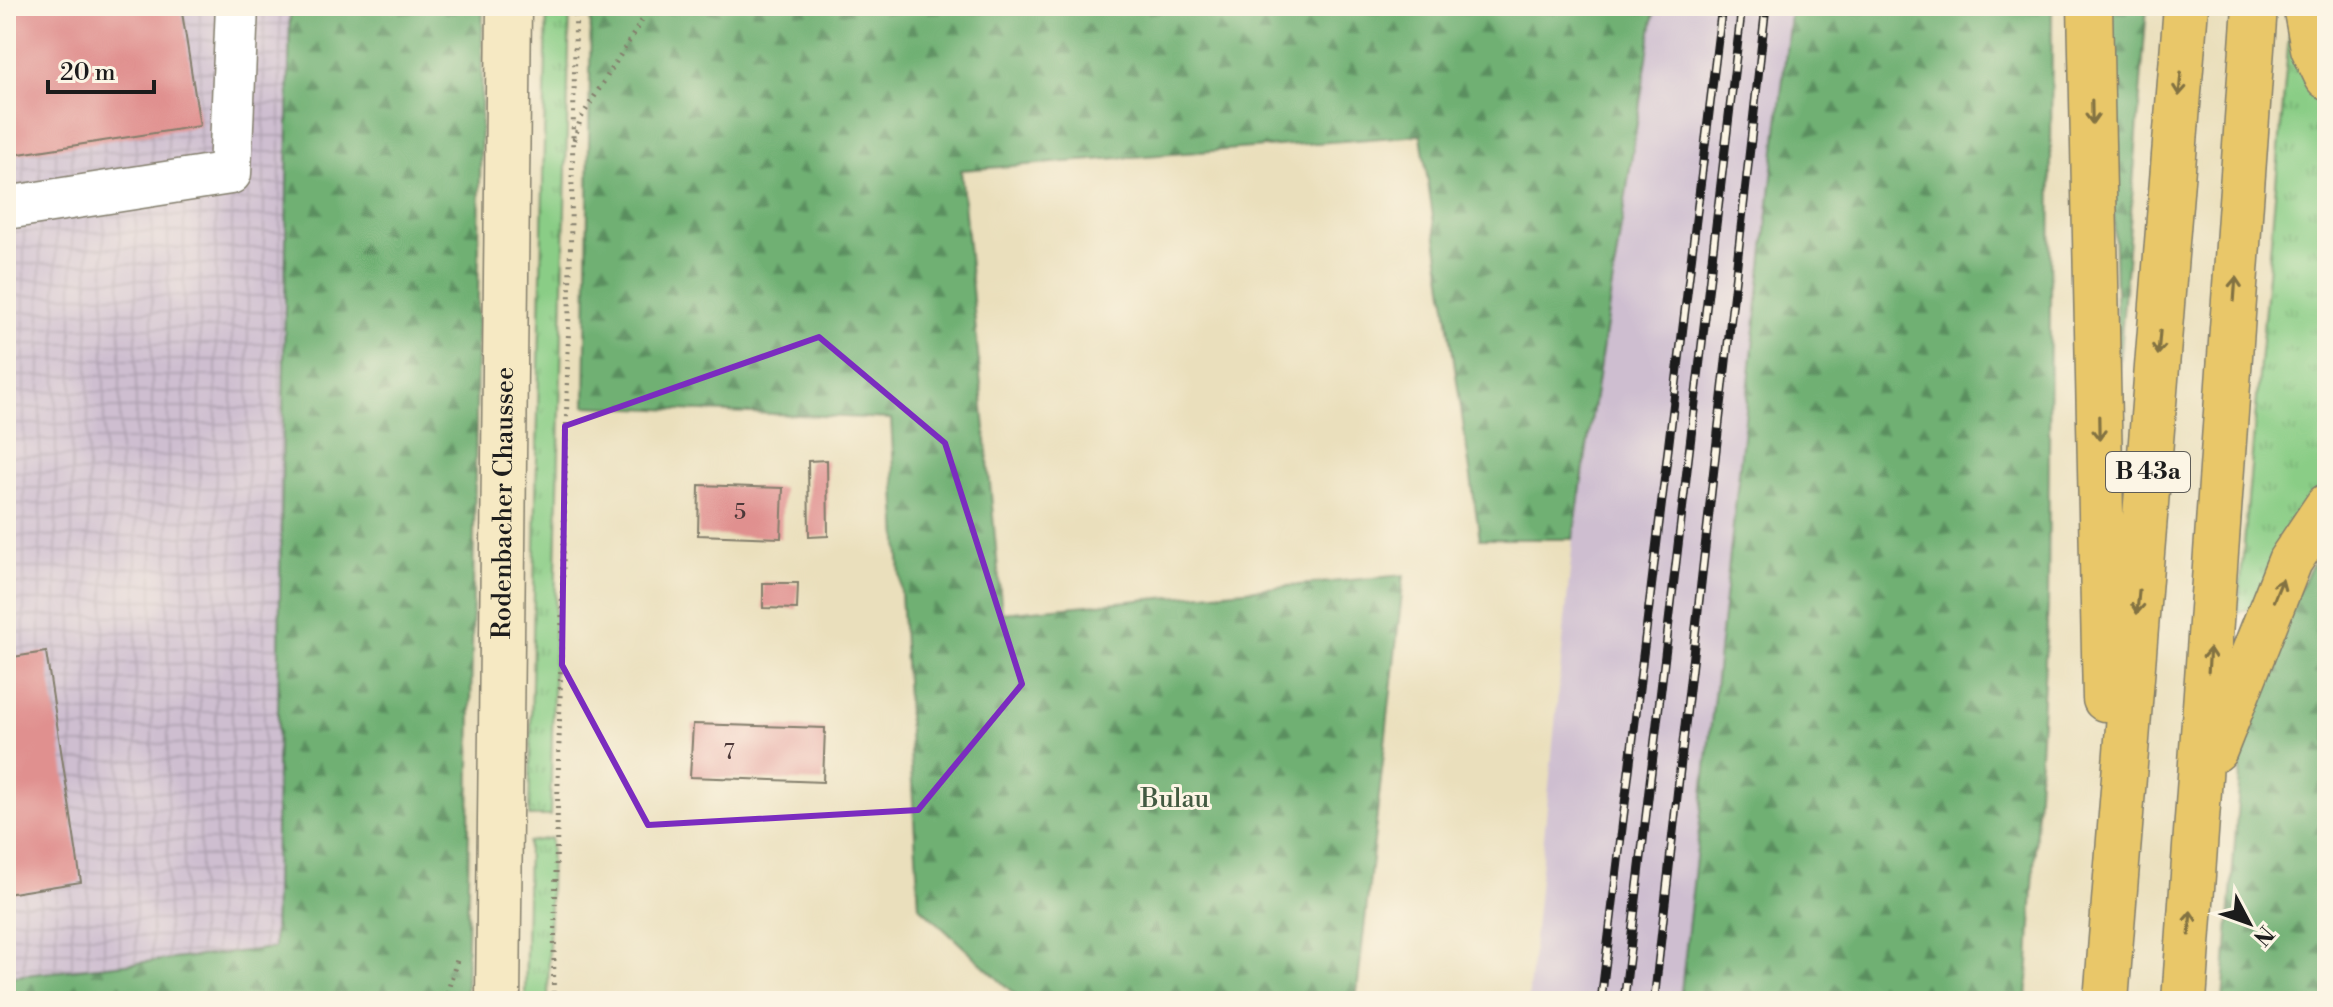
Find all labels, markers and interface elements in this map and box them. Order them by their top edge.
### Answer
scale bar [48,44,154,94]
text: 20 m [60,58,116,88]
one-way arrow [2172,70,2187,97]
one-way arrow [2085,98,2100,125]
one-way arrow [2228,276,2243,303]
one-way arrow [2151,329,2166,356]
street label: Rodenbacher Chaussee [486,367,521,639]
one-way arrow [2091,414,2107,441]
road number: B 43a [2106,452,2190,492]
house number: 5 [734,499,746,526]
one-way arrow [2272,578,2287,603]
one-way arrow [2130,588,2145,615]
one-way arrow [2202,647,2217,674]
house number: 7 [723,739,735,766]
park label: Bulau [1140,783,1210,815]
north arrow [2209,883,2289,963]
one-way arrow [2183,910,2198,937]
text: N [2247,920,2279,951]

